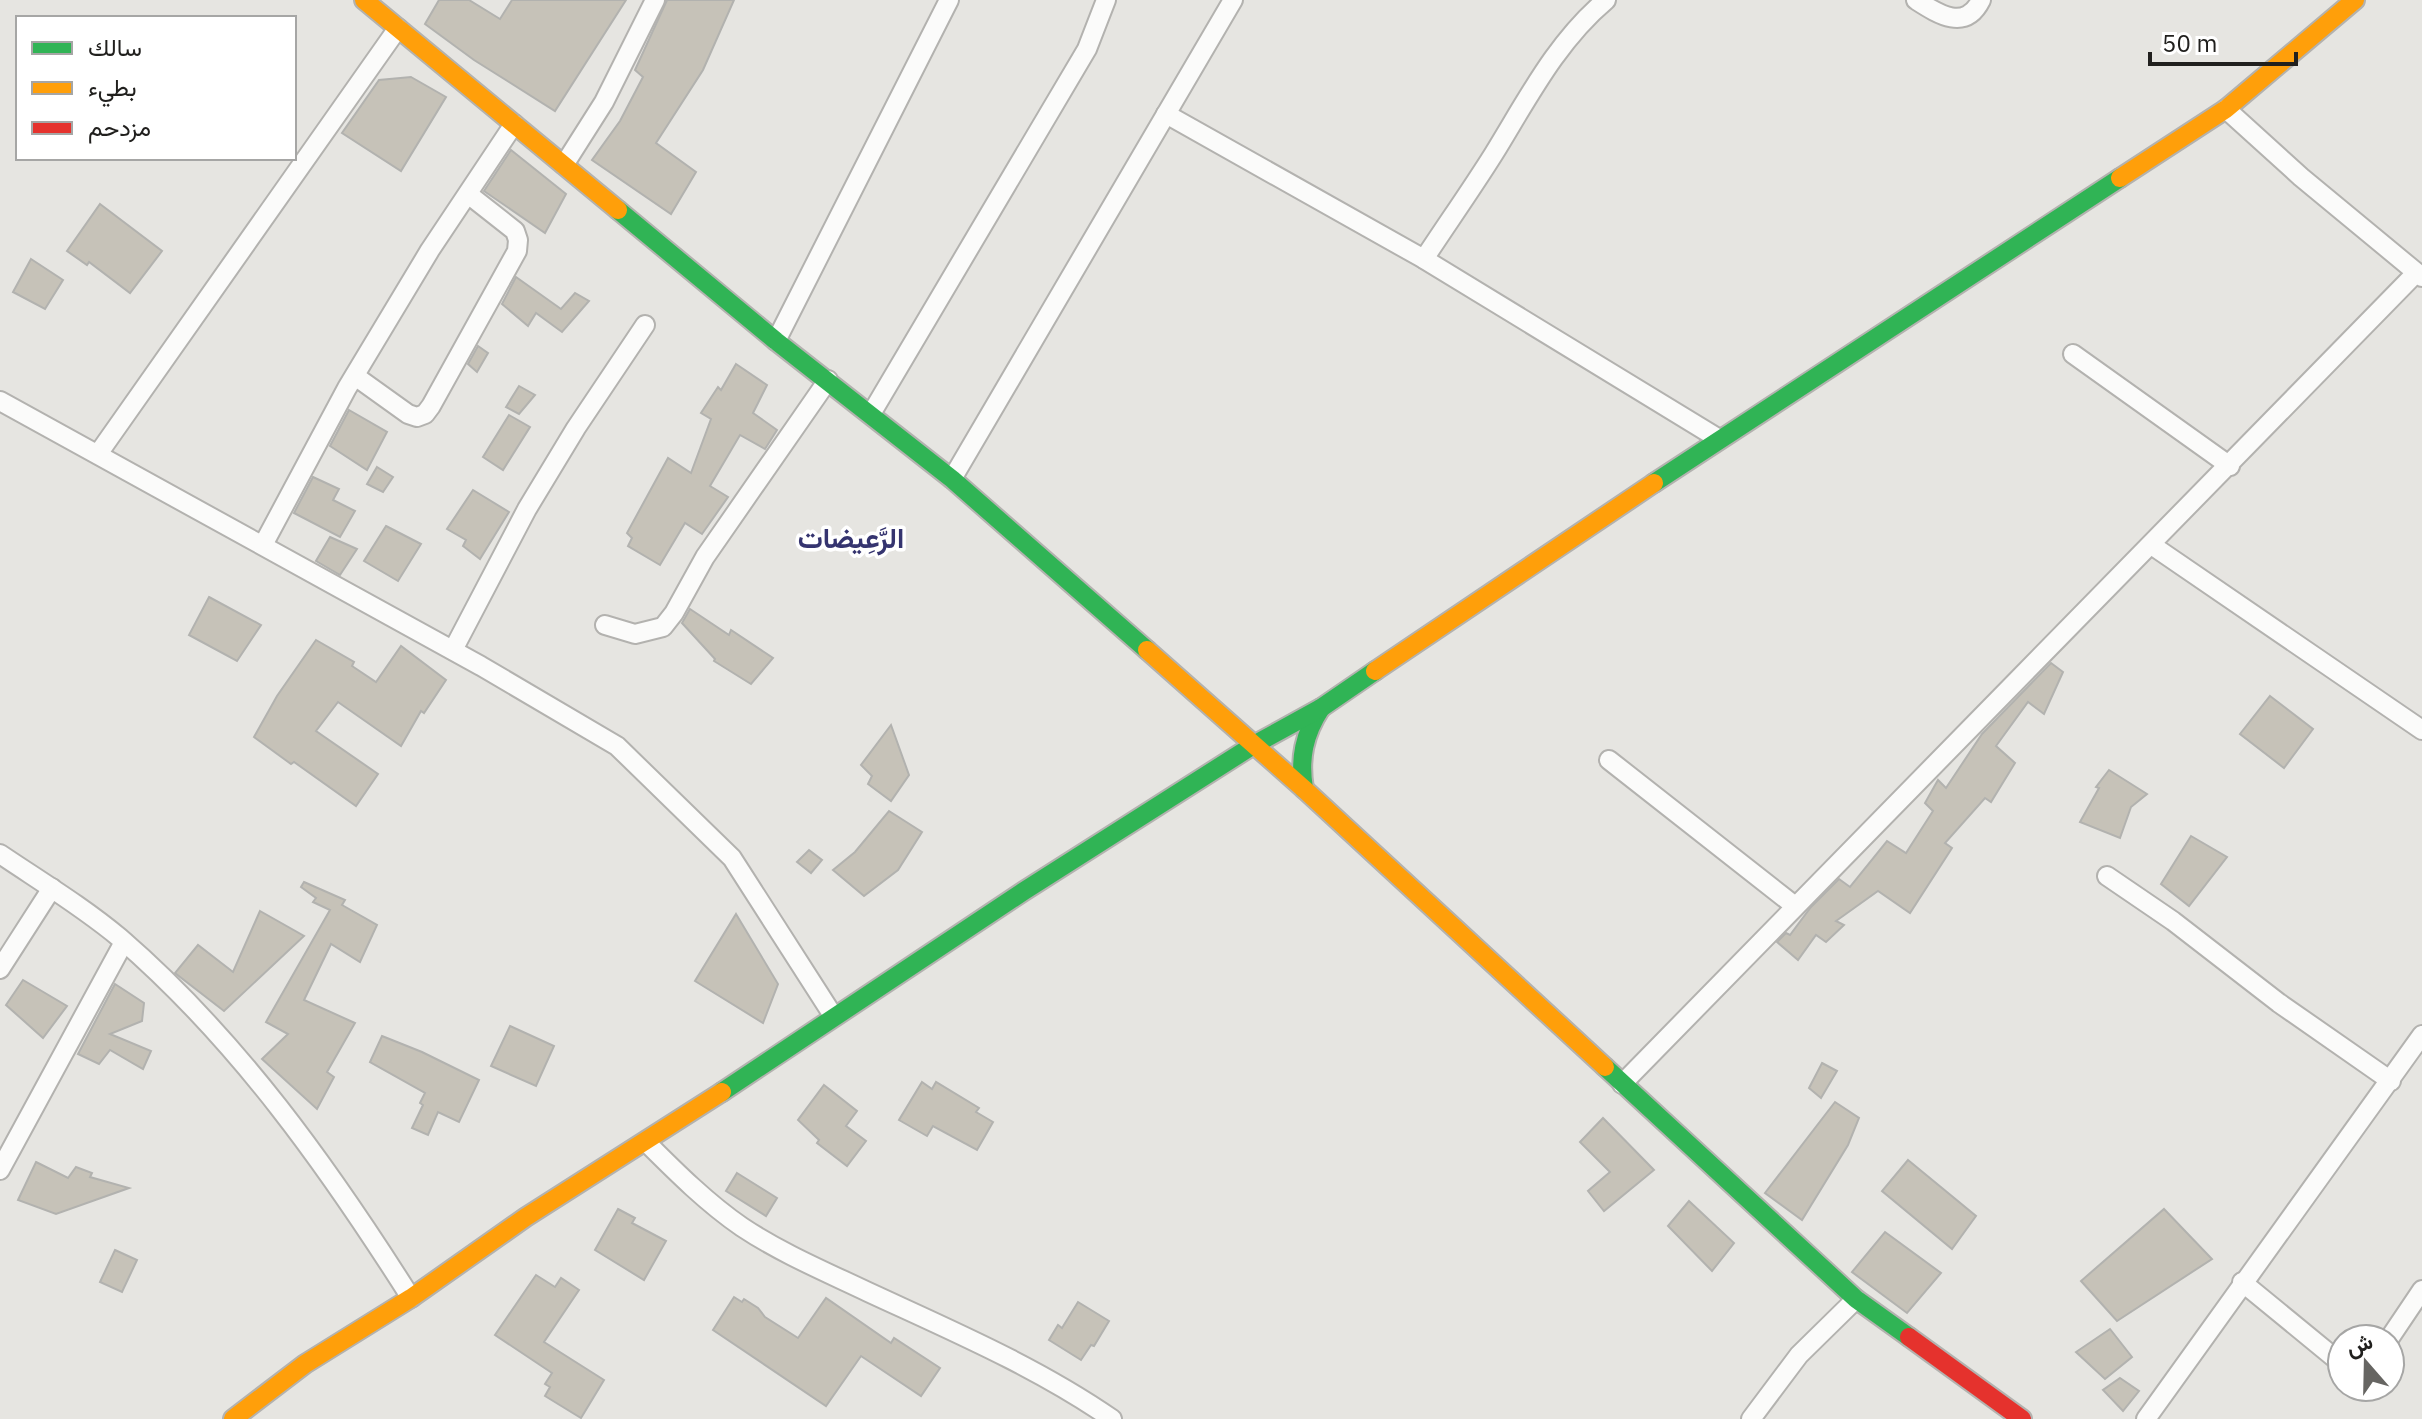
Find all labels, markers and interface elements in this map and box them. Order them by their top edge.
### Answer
legend [16,16,296,160]
scale bar [2150,16,2296,66]
text: 50 m [2162,27,2217,59]
text: سالك [88,31,142,63]
text: بطيء [88,71,137,107]
text: مزدحم [88,111,151,144]
district label: الرَّعِيضات [798,519,904,556]
north arrow [2326,1323,2406,1403]
text: ش [2342,1326,2376,1362]

